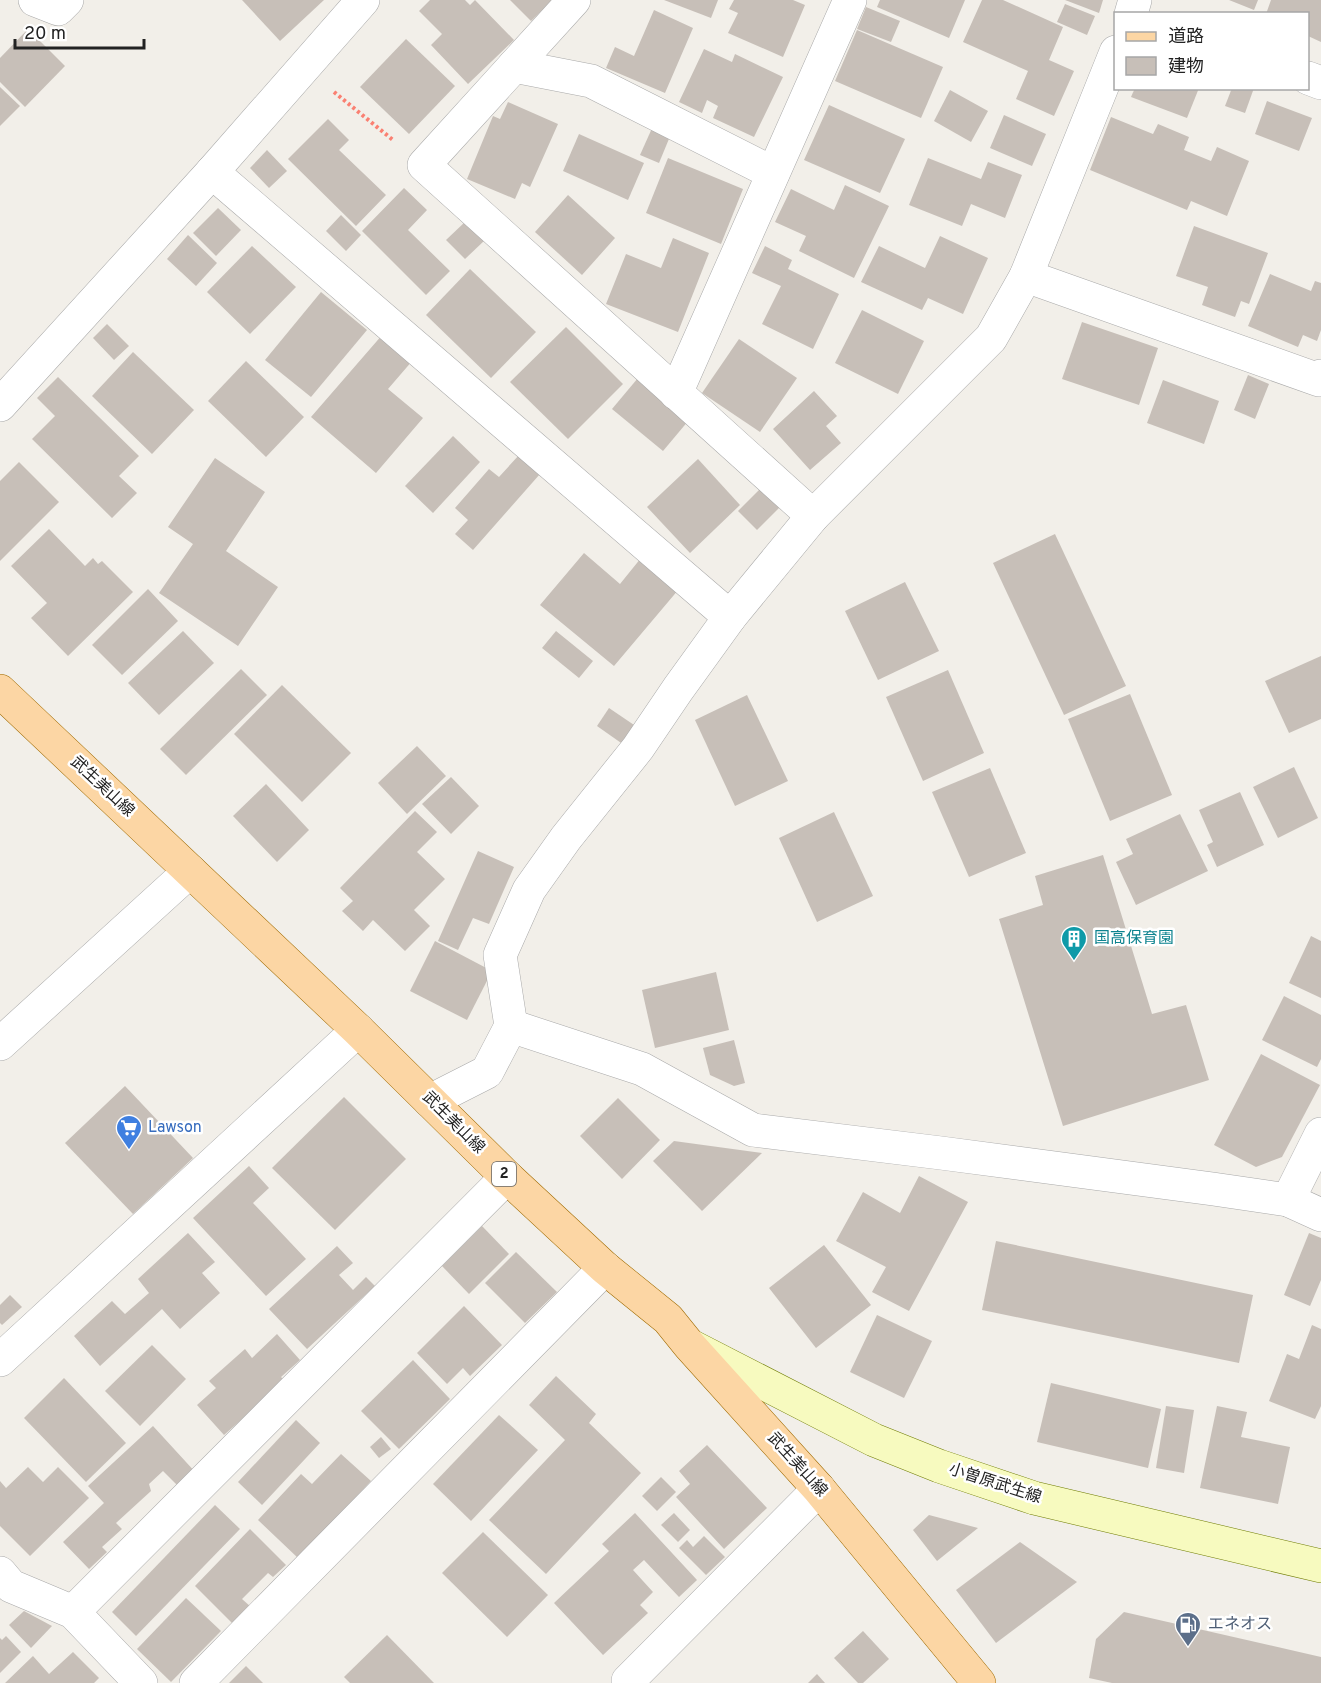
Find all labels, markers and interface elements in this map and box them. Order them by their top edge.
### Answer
scale bar [15,12,144,50]
legend [1114,12,1309,90]
text: 20 m [24,23,66,46]
text: 道路 [1168,26,1204,49]
text: 建物 [1168,56,1204,79]
street label: 武生美山線 [66,752,138,822]
building icon: 国高保育園 [1059,924,1089,962]
place label: 国高保育園 [1094,929,1174,949]
street label: 武生美山線 [418,1088,488,1158]
supermarket icon: Lawson [114,1113,144,1151]
place label: Lawson [148,1118,202,1138]
road number: 2 [492,1162,516,1186]
street label: 武生美山線 [763,1429,831,1501]
street label: 小曽原武生線 [946,1460,1044,1508]
fuel station icon: エネオス [1173,1610,1203,1648]
place label: エネオス [1208,1615,1272,1635]

